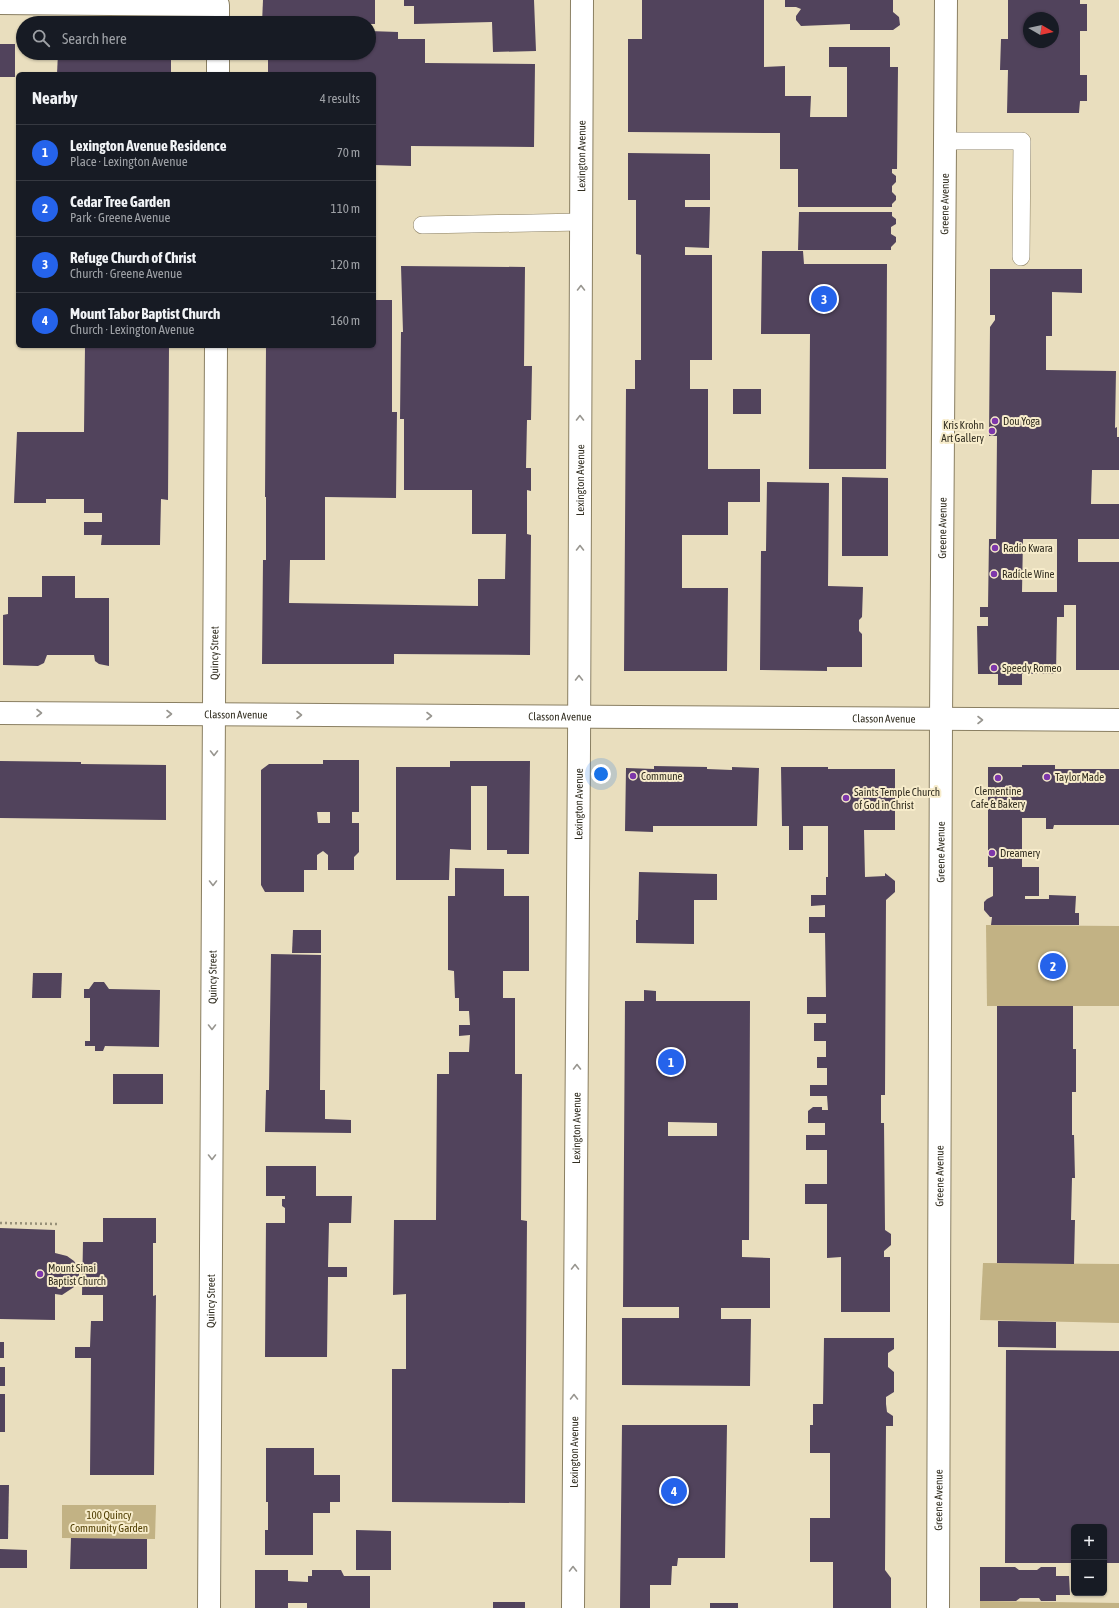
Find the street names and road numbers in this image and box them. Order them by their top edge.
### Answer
street label: Lexington Avenue [575,120,588,192]
street label: Greene Avenue [938,173,951,235]
street label: Lexington Avenue [574,444,586,516]
street label: Greene Avenue [936,497,949,559]
street label: Quincy Street [208,626,220,680]
street label: Classon Avenue [204,708,268,721]
street label: Classon Avenue [528,710,592,723]
street label: Classon Avenue [852,712,916,725]
street label: Lexington Avenue [572,768,585,840]
street label: Greene Avenue [934,821,947,883]
street label: Quincy Street [206,950,219,1004]
street label: Lexington Avenue [570,1092,583,1164]
street label: Greene Avenue [933,1145,946,1207]
street label: Quincy Street [205,1274,217,1328]
street label: Lexington Avenue [568,1416,580,1488]
street label: Greene Avenue [932,1469,944,1531]

